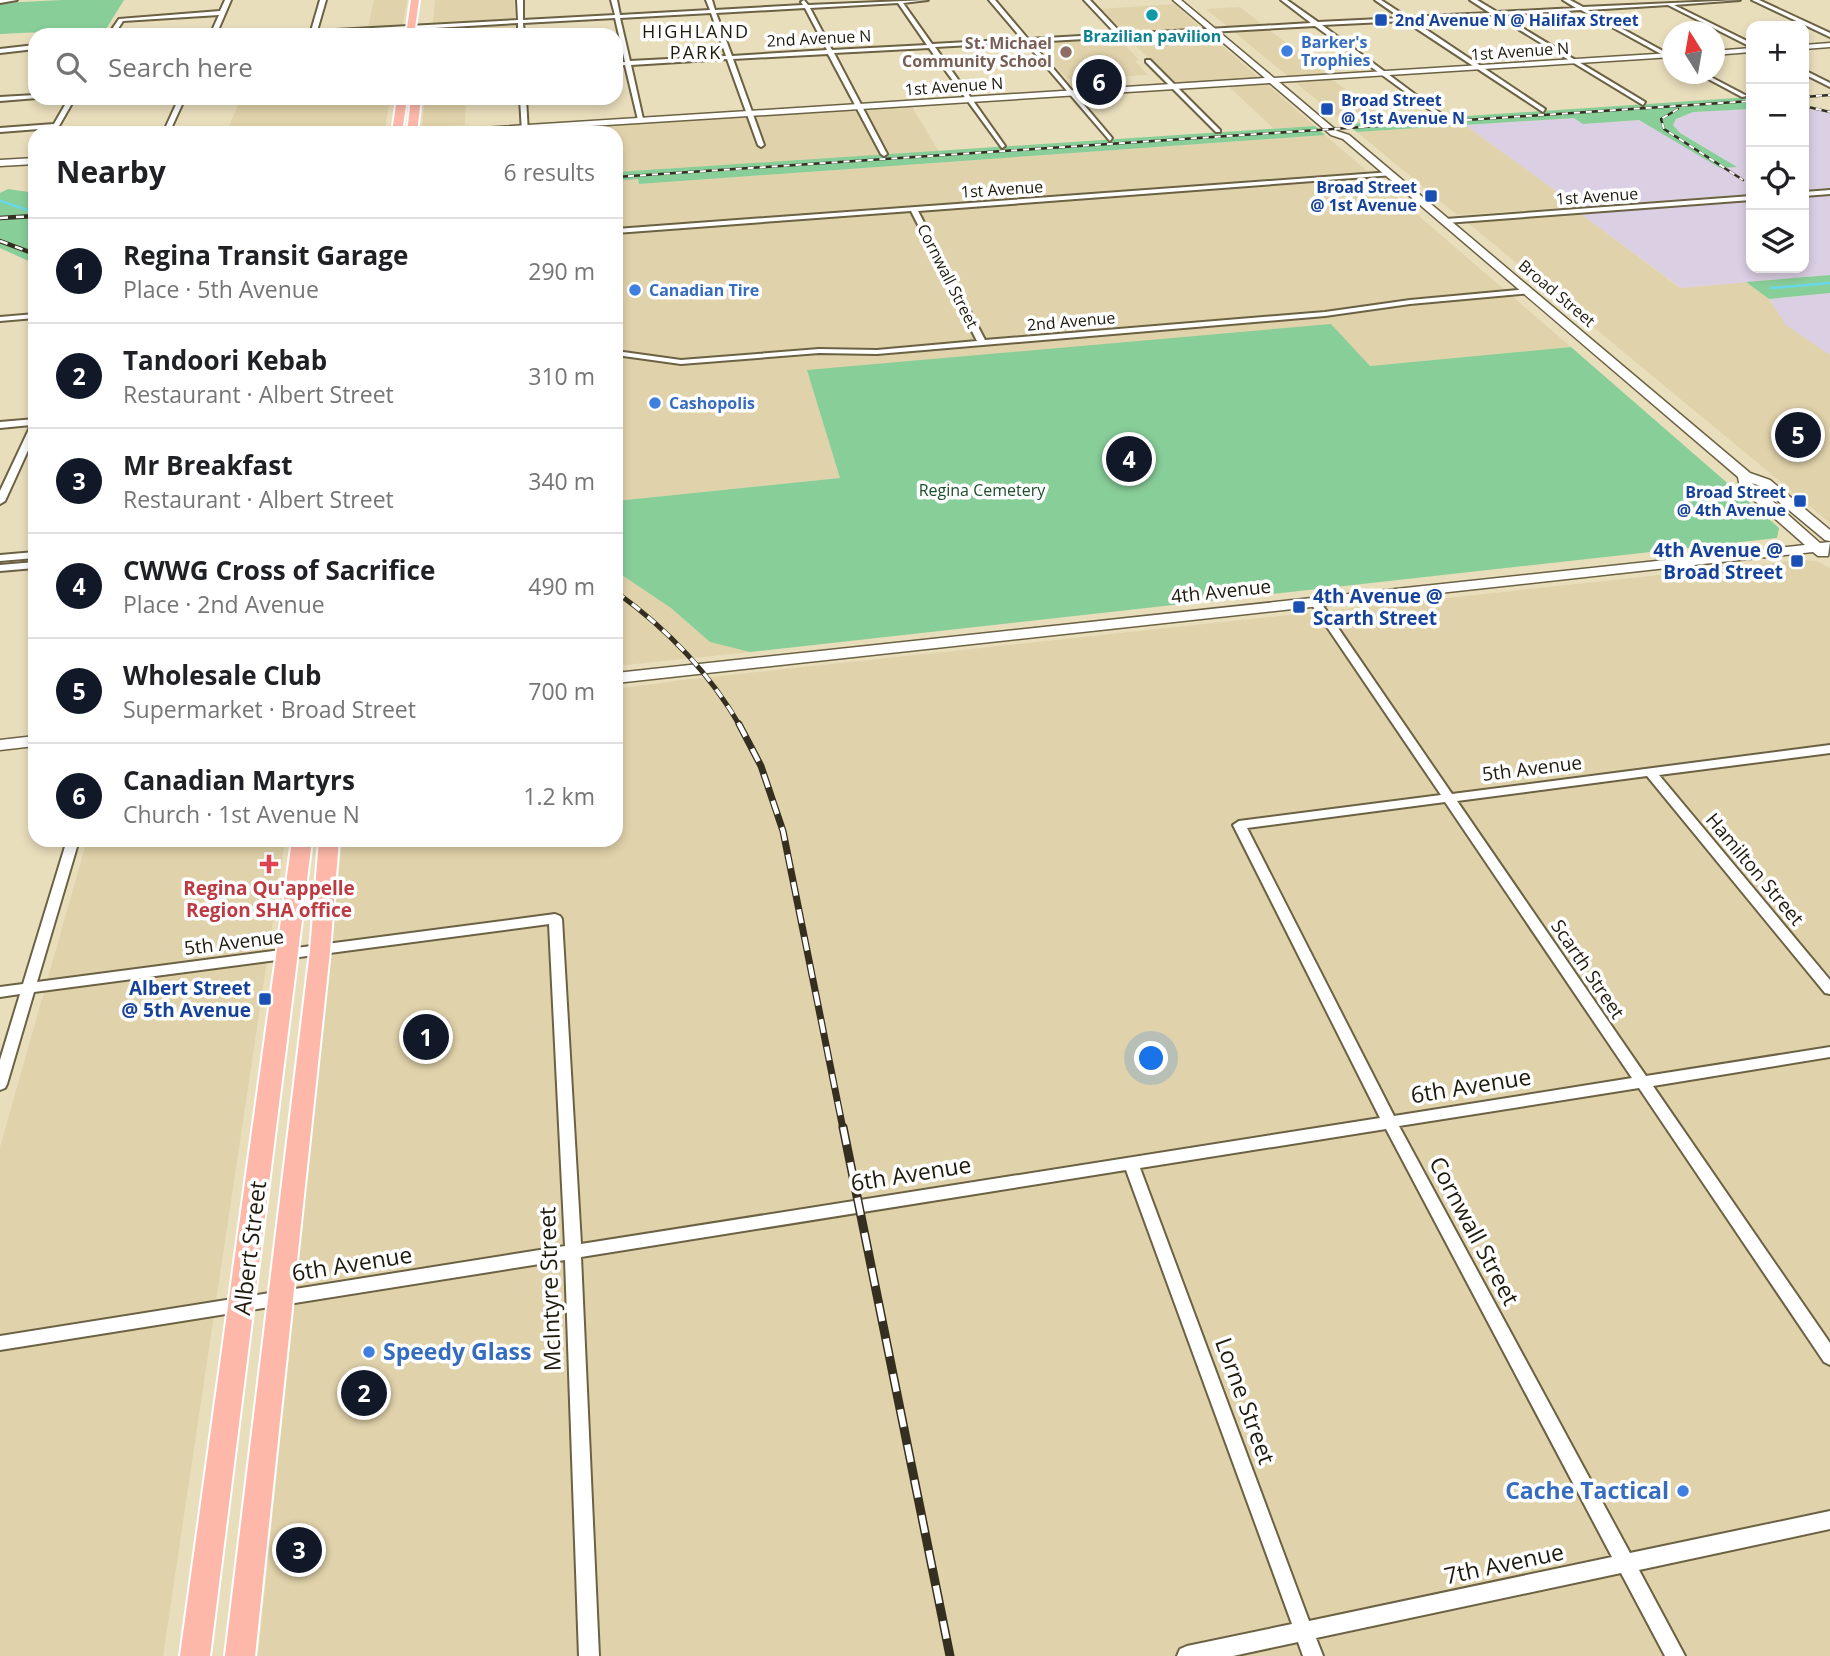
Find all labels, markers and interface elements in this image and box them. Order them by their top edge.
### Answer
marker: Brazilian pavilion [1144,7,1160,23]
place label: 2nd Avenue N @ Halifax Street [1395,9,1639,31]
marker: 2nd Avenue N @ Halifax Street [1373,12,1389,28]
district label: HIGHLAND PARK [642,19,750,64]
north arrow [1662,21,1725,84]
map controls [1746,21,1809,273]
button: + [1746,21,1809,84]
street label: 2nd Avenue N [766,24,872,52]
place label: Brazilian pavilion [1083,25,1221,47]
search box [28,28,623,105]
place label: Barker's Trophies [1301,31,1370,71]
place label: St. Michael Community School [902,32,1052,72]
street label: 1st Avenue N [1470,37,1570,65]
marker: Barker's Trophies [1279,43,1295,59]
marker: St. Michael Community School [1058,44,1074,60]
icon: search [52,48,90,86]
text: Search here [108,49,253,85]
pin: 6 [1076,56,1122,108]
street label: 1st Avenue N [904,72,1004,100]
button: − [1746,84,1809,147]
place label: Broad Street @ 1st Avenue N [1341,89,1465,129]
marker: Broad Street @ 1st Avenue N [1319,101,1335,117]
button: locate [1746,147,1809,210]
text: Nearby [56,151,166,192]
text: 6 results [504,156,595,188]
street label: 1st Avenue [960,175,1044,203]
place label: Broad Street @ 1st Avenue [1310,176,1417,216]
street label: 1st Avenue [1555,182,1639,210]
marker: Broad Street @ 1st Avenue [1423,188,1439,204]
button: layers [1746,210,1809,273]
street label: Cornwall Street [912,220,984,332]
text: Regina Transit Garage [123,237,408,273]
street label: Broad Street [1514,254,1600,332]
text: 1 [72,255,86,287]
text: 290 m [528,255,595,287]
text: Place · 5th Avenue [123,273,319,305]
place label: Canadian Tire [649,279,759,301]
marker: Canadian Tire [627,282,643,298]
street label: 2nd Avenue [1026,306,1116,336]
text: Tandoori Kebab [123,342,327,378]
text: 2 [72,360,86,392]
text: 310 m [528,360,595,392]
text: Restaurant · Albert Street [123,378,394,410]
place label: Cashopolis [669,392,755,414]
marker: Cashopolis [647,395,663,411]
pin: 5 [1775,409,1821,461]
pin: 4 [1106,433,1152,485]
text: Mr Breakfast [123,447,293,483]
text: 3 [72,465,86,497]
text: 340 m [528,465,595,497]
park label: Regina Cemetery [919,479,1046,501]
place label: Broad Street @ 4th Avenue [1677,481,1786,521]
text: Restaurant · Albert Street [123,483,394,515]
marker: Broad Street @ 4th Avenue [1792,493,1808,509]
place label: 4th Avenue @ Broad Street [1653,537,1783,585]
text: CWWG Cross of Sacrifice [123,552,435,588]
marker: 4th Avenue @ Broad Street [1789,553,1805,569]
text: 4 [72,570,86,602]
text: 490 m [528,570,595,602]
street label: 4th Avenue [1170,573,1272,609]
place label: 4th Avenue @ Scarth Street [1313,583,1443,631]
text: Place · 2nd Avenue [123,588,325,620]
marker: 4th Avenue @ Scarth Street [1291,599,1307,615]
text: Wholesale Club [123,657,321,693]
text: 5 [72,675,86,707]
text: 700 m [528,675,595,707]
text: Supermarket · Broad Street [123,693,416,725]
street label: 5th Avenue [1481,749,1583,787]
text: Canadian Martyrs [123,762,355,798]
text: 6 [72,780,86,812]
text: 1.2 km [523,780,595,812]
text: Church · 1st Avenue N [123,798,360,830]
street label: Hamilton Street [1700,807,1810,931]
marker: Regina Qu'appelle Region SHA office [259,854,279,874]
place label: Regina Qu'appelle Region SHA office [183,875,355,923]
street label: Scarth Street [1545,914,1631,1024]
street label: 5th Avenue [183,923,285,961]
place label: Albert Street @ 5th Avenue [121,975,251,1023]
marker: Albert Street @ 5th Avenue [257,991,273,1007]
pin: 1 [403,1011,449,1063]
your location [1134,1041,1168,1075]
street label: 6th Avenue [1408,1060,1533,1110]
street label: 6th Avenue [848,1148,973,1198]
street label: Cornwall Street [1422,1151,1528,1311]
street label: Albert Street [225,1179,273,1317]
street label: McIntyre Street [530,1206,568,1372]
street label: 6th Avenue [289,1238,414,1288]
street label: Lorne Street [1208,1333,1284,1468]
place label: Speedy Glass [383,1335,531,1367]
marker: Speedy Glass [361,1344,377,1360]
pin: 2 [341,1367,387,1419]
place label: Cache Tactical [1505,1474,1669,1506]
marker: Cache Tactical [1675,1483,1691,1499]
pin: 3 [276,1524,322,1576]
street label: 7th Avenue [1441,1535,1567,1591]

